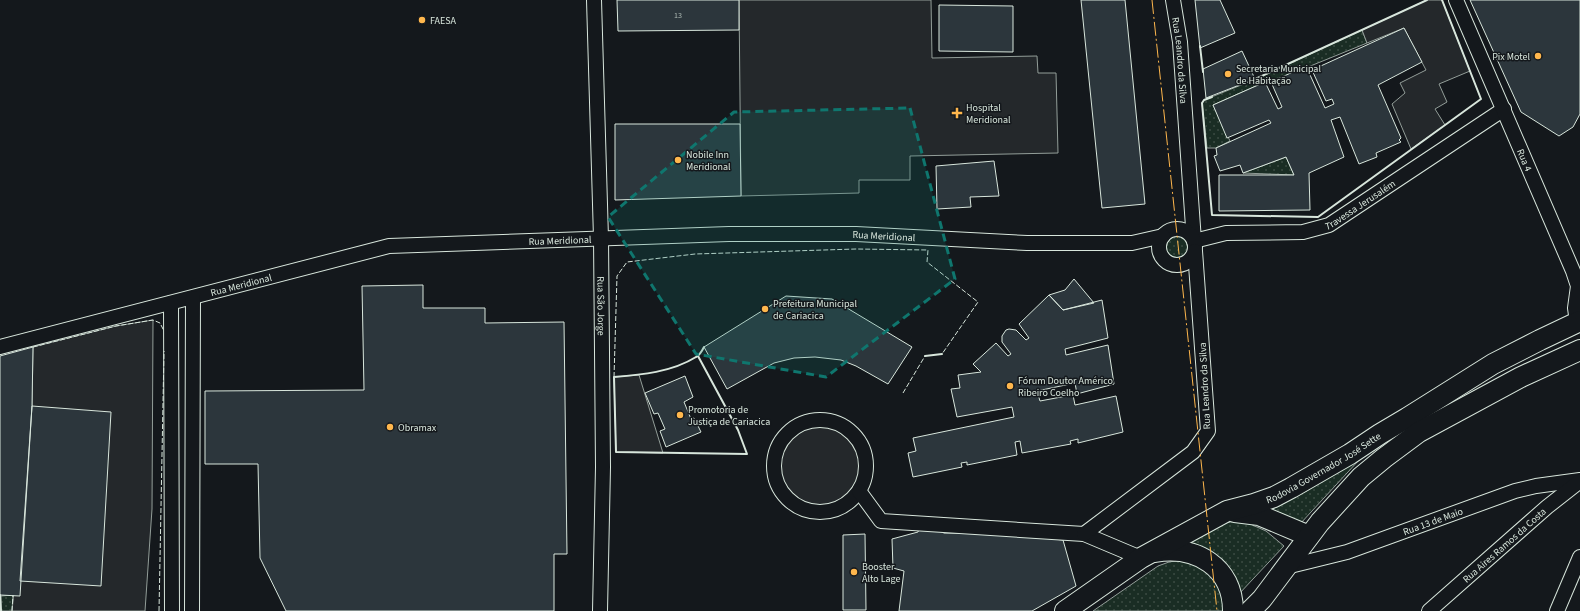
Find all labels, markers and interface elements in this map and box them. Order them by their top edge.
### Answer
house number: 13 [674,10,682,21]
place label: FAESA [430,14,457,28]
marker: FAESA [417,15,427,25]
street label: Rua Leandro da Silva [1168,16,1190,104]
place label: Pix Motel [1492,50,1530,64]
marker: Pix Motel [1533,51,1543,61]
place label: Secretaria Municipal de Habitação [1236,62,1321,88]
marker: Secretaria Municipal de Habitação [1223,69,1233,79]
place label: Hospital Meridional [966,101,1011,127]
marker: Hospital Meridional [951,107,963,119]
street label: Rua 4 [1513,147,1535,174]
place label: Nobile Inn Meridional [686,148,731,174]
marker: Nobile Inn Meridional [673,155,683,165]
street label: Travessa Jerusalém [1324,177,1398,234]
street label: Rua Meridional [852,228,916,245]
street label: Rua Meridional [528,233,592,249]
street label: Rua Meridional [209,271,274,300]
street label: Rua São Jorge [593,276,608,336]
place label: Prefeitura Municipal de Cariacica [773,297,857,323]
marker: Prefeitura Municipal de Cariacica [760,304,770,314]
street label: Rua Leandro da Silva [1196,342,1214,430]
place label: Fórum Doutor Américo Ribeiro Coelho [1018,374,1113,400]
marker: Fórum Doutor Américo Ribeiro Coelho [1005,381,1015,391]
place label: Promotoria de Justiça de Cariacica [688,403,770,429]
marker: Promotoria de Justiça de Cariacica [675,410,685,420]
place label: Obramax [398,421,437,435]
marker: Obramax [385,422,395,432]
street label: Rodovia Governador José Sette [1264,429,1384,507]
street label: Rua 13 de Maio [1401,505,1465,539]
street label: Rua Aires Ramos da Costa [1460,505,1550,586]
place label: Booster Alto Lage [862,560,900,586]
marker: Booster Alto Lage [849,567,859,577]

